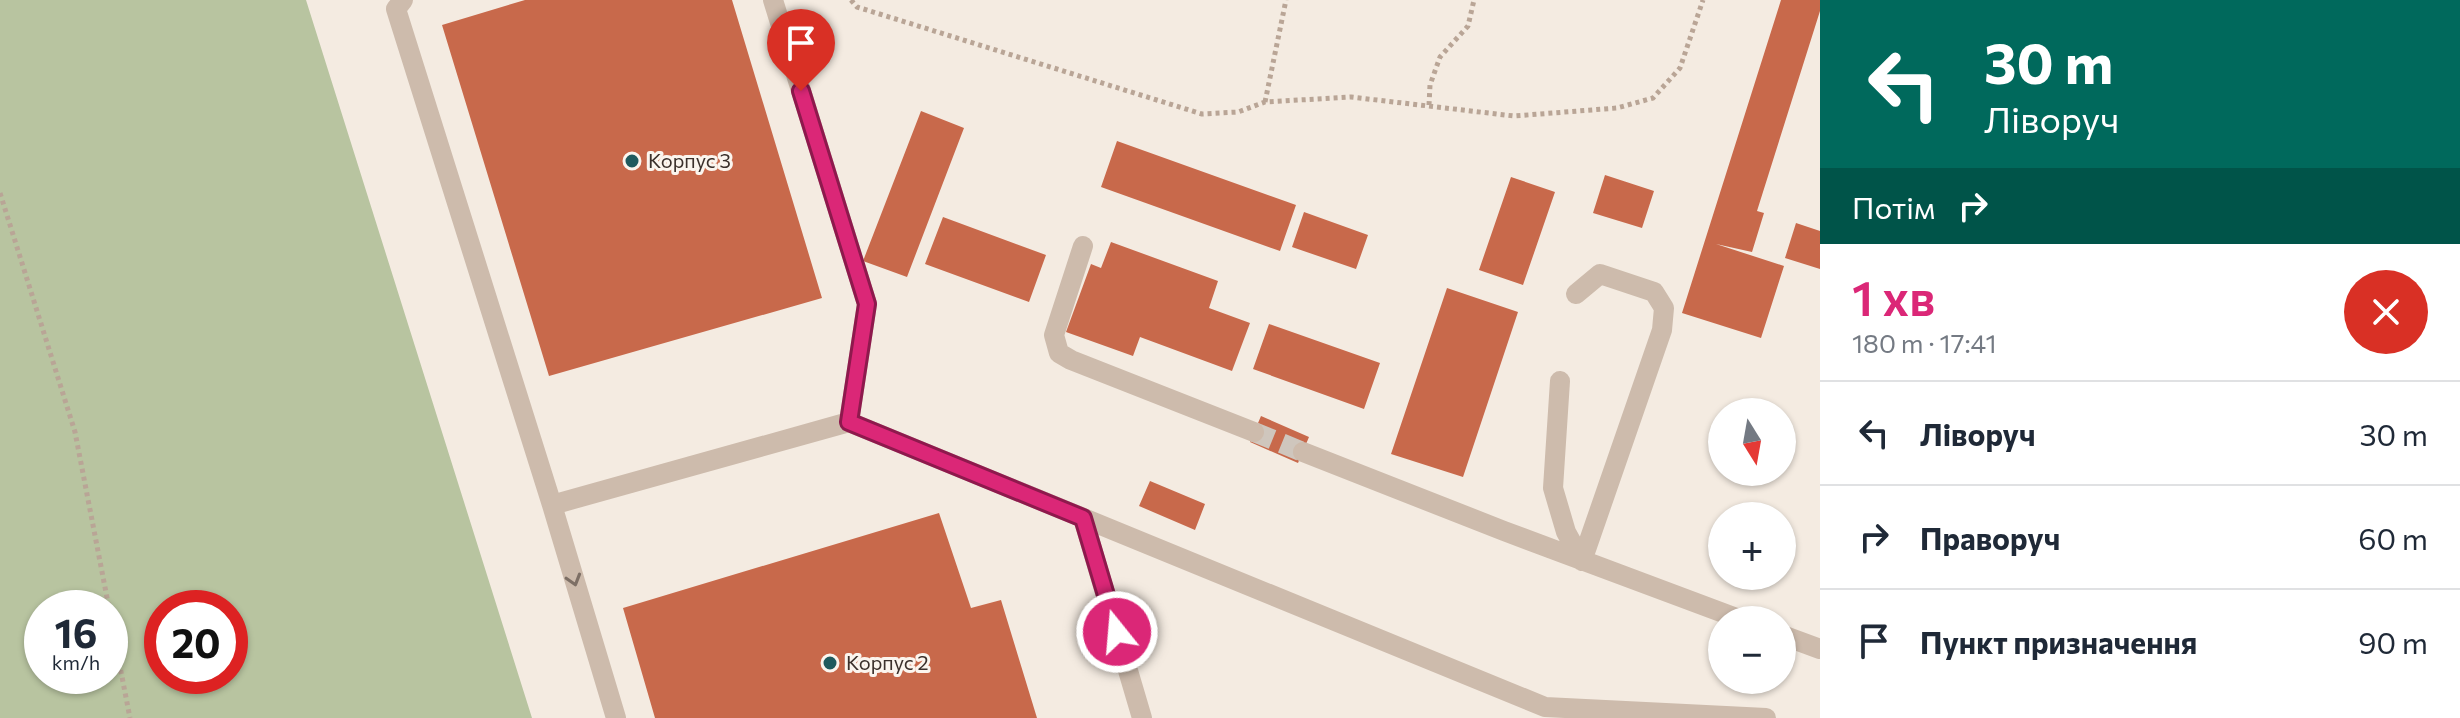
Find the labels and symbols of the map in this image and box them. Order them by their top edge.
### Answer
pin [767,9,835,91]
place label: Корпус 3 [648,148,731,172]
marker: Корпус 3 [623,152,641,170]
north arrow [1708,398,1796,486]
one-way arrow [565,572,581,586]
speed limit sign: 20 [144,590,248,694]
position arrow [1075,590,1159,674]
place label: Корпус 2 [846,650,929,674]
marker: Корпус 2 [821,654,839,672]

